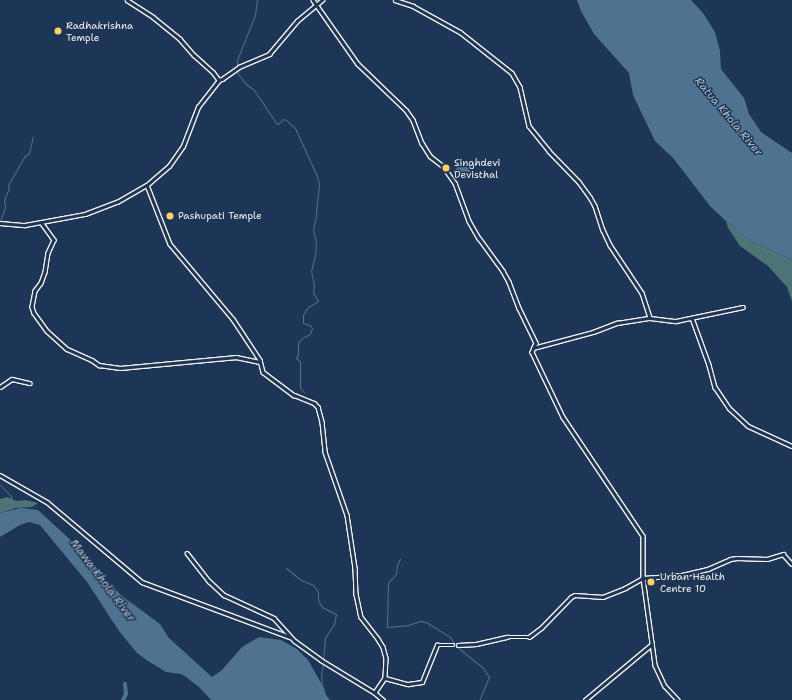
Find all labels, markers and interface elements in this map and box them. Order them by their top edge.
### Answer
place label: Radhakrishna Temple [66,19,133,42]
marker: Radhakrishna Temple [53,26,63,36]
water label: Ratua Khola River [691,75,765,159]
place label: Singhdevi Devisthal [454,156,500,180]
marker: Singhdevi Devisthal [441,163,451,173]
place label: Pashupati Temple [178,210,262,222]
marker: Pashupati Temple [165,211,175,221]
water label: Mawa Khola River [67,537,137,625]
place label: Urban Health Centre 10 [660,570,725,594]
marker: Urban Health Centre 10 [645,576,657,588]

